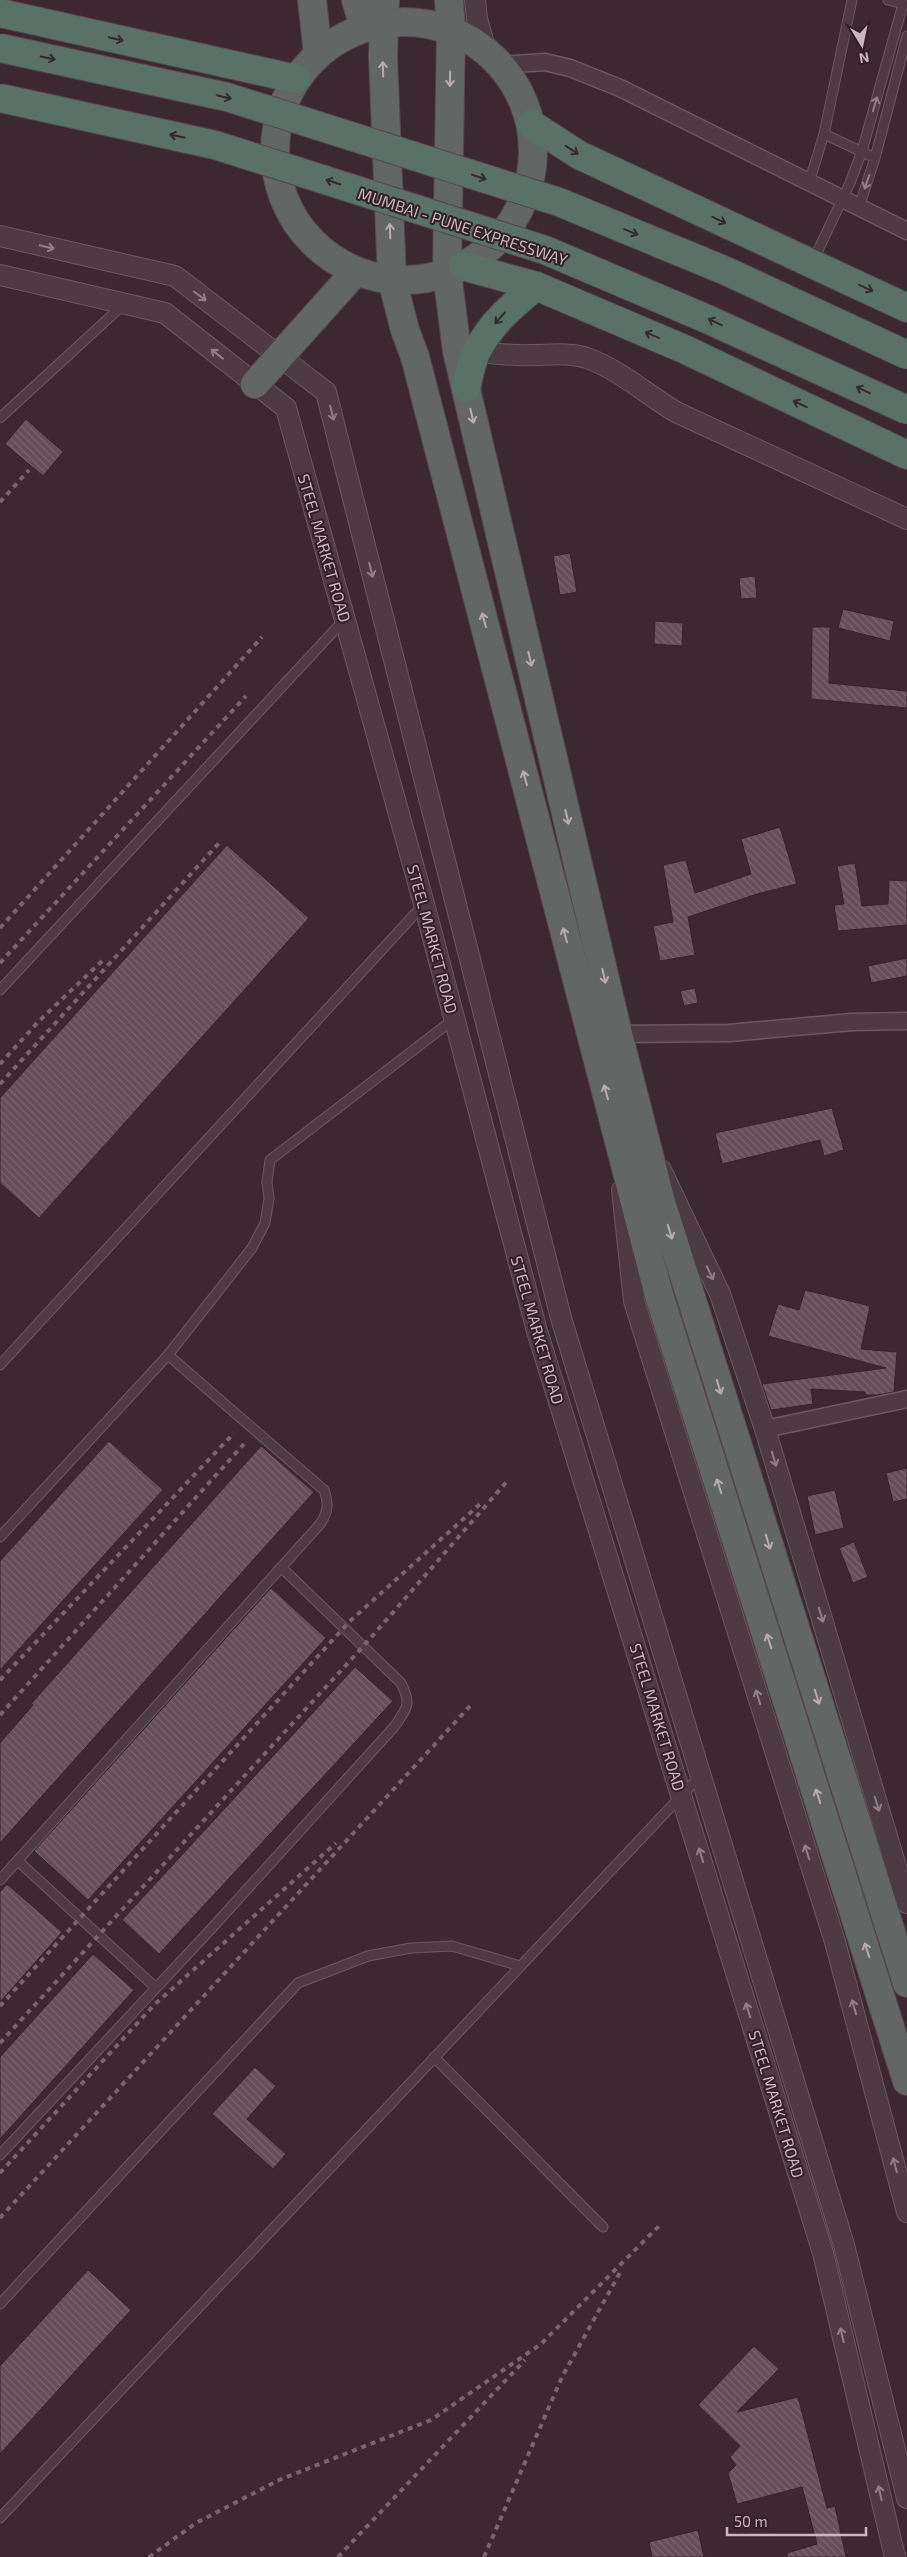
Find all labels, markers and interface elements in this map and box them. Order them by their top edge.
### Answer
north arrow [837,20,887,70]
one-way arrow [107,35,123,44]
text: N [858,49,871,68]
one-way arrow [39,54,55,63]
one-way arrow [379,61,388,77]
one-way arrow [445,70,455,87]
one-way arrow [215,92,231,102]
one-way arrow [871,96,881,112]
one-way arrow [169,131,185,140]
one-way arrow [565,145,579,156]
one-way arrow [470,172,486,182]
one-way arrow [862,174,871,190]
one-way arrow [325,177,341,187]
street label: MUMBAI - PUNE EXPRESSWAY [356,183,570,269]
one-way arrow [711,216,726,225]
one-way arrow [385,223,395,240]
one-way arrow [623,228,638,237]
one-way arrow [39,243,55,252]
one-way arrow [858,284,873,294]
one-way arrow [193,291,207,301]
one-way arrow [494,312,506,325]
one-way arrow [708,317,723,327]
one-way arrow [645,330,660,340]
one-way arrow [211,348,224,359]
one-way arrow [856,385,871,394]
one-way arrow [793,399,808,408]
one-way arrow [327,404,337,420]
one-way arrow [468,407,477,423]
street label: STEEL MARKET ROAD [295,472,355,624]
one-way arrow [367,562,376,578]
one-way arrow [479,613,488,629]
one-way arrow [526,651,535,667]
one-way arrow [519,770,529,786]
one-way arrow [563,809,572,825]
street label: STEEL MARKET ROAD [404,862,462,1016]
one-way arrow [560,928,570,944]
one-way arrow [600,967,609,983]
one-way arrow [601,1085,610,1101]
one-way arrow [666,1223,676,1239]
street label: STEEL MARKET ROAD [508,1254,568,1406]
one-way arrow [706,1265,715,1280]
one-way arrow [715,1378,725,1394]
one-way arrow [769,1451,779,1467]
one-way arrow [714,1478,724,1494]
one-way arrow [764,1533,773,1549]
one-way arrow [816,1607,826,1623]
one-way arrow [763,1633,773,1649]
street label: STEEL MARKET ROAD [626,1641,690,1793]
one-way arrow [812,1688,822,1704]
one-way arrow [753,1690,762,1705]
one-way arrow [813,1788,822,1804]
one-way arrow [873,1796,883,1812]
one-way arrow [801,1844,811,1860]
one-way arrow [695,1847,705,1863]
one-way arrow [862,1943,872,1959]
one-way arrow [849,2000,858,2016]
one-way arrow [743,2003,753,2019]
street label: STEEL MARKET ROAD [745,2028,809,2180]
one-way arrow [890,2157,899,2173]
one-way arrow [837,2327,846,2343]
one-way arrow [875,2485,884,2501]
scale bar [727,2504,866,2536]
text: 50 m [734,2512,768,2530]

